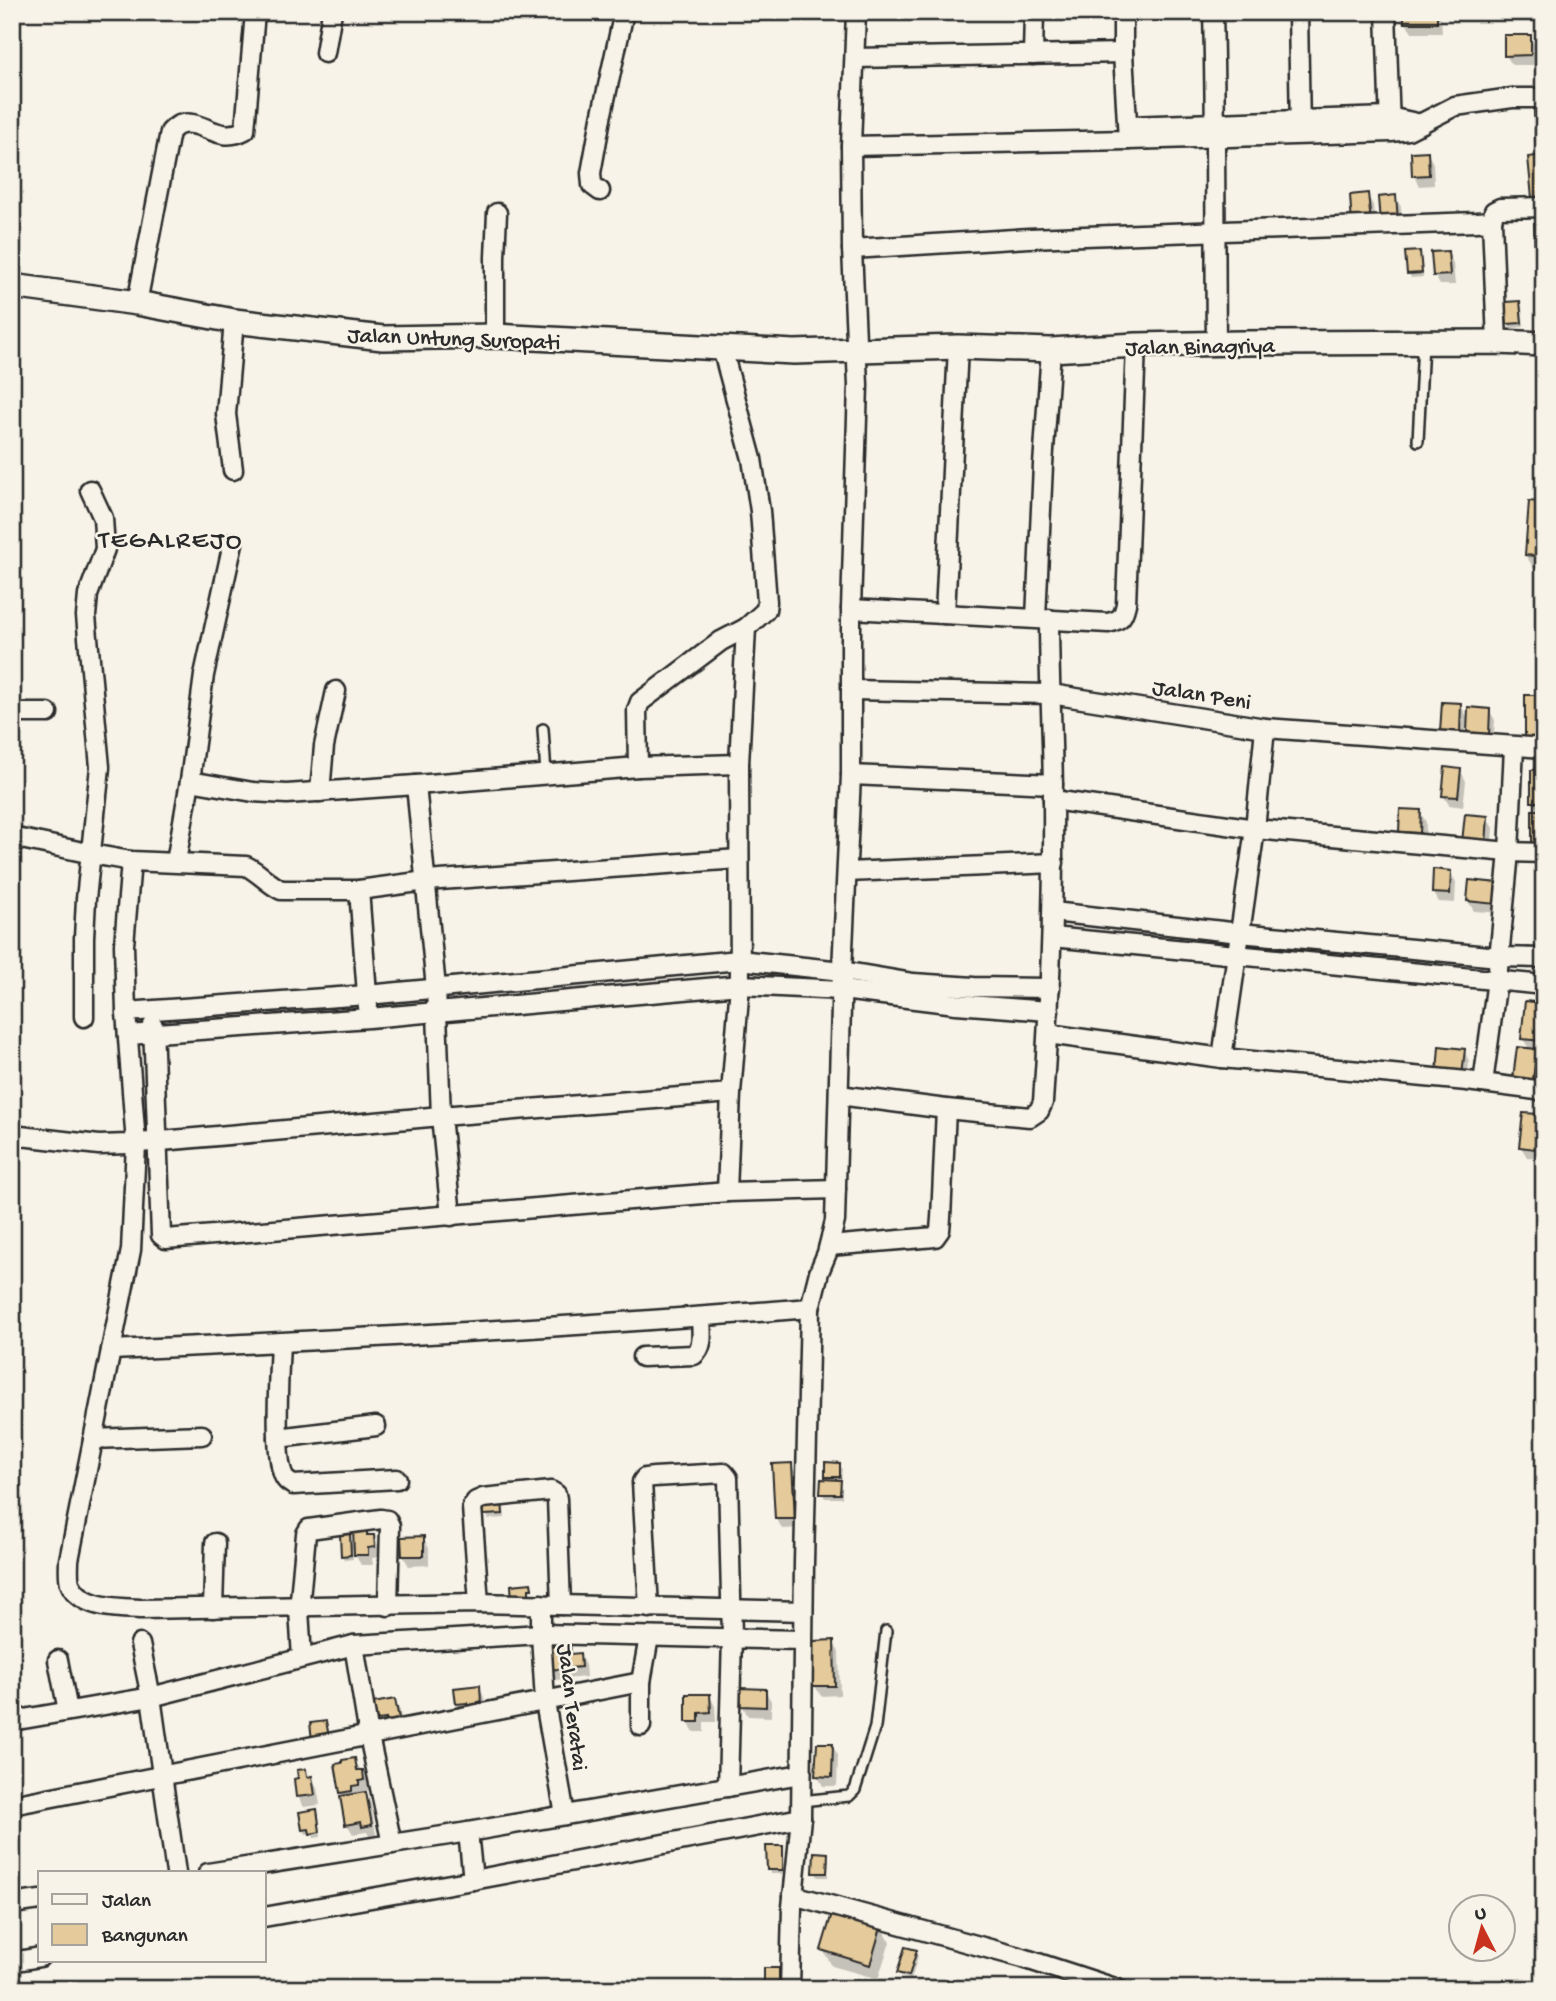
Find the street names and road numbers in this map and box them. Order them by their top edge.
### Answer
street label: Jalan Untung Suropati [347,323,561,358]
street label: Jalan Binagriya [1125,334,1276,363]
street label: Jalan Peni [1150,675,1253,718]
street label: Jalan Teratai [549,1642,592,1773]

